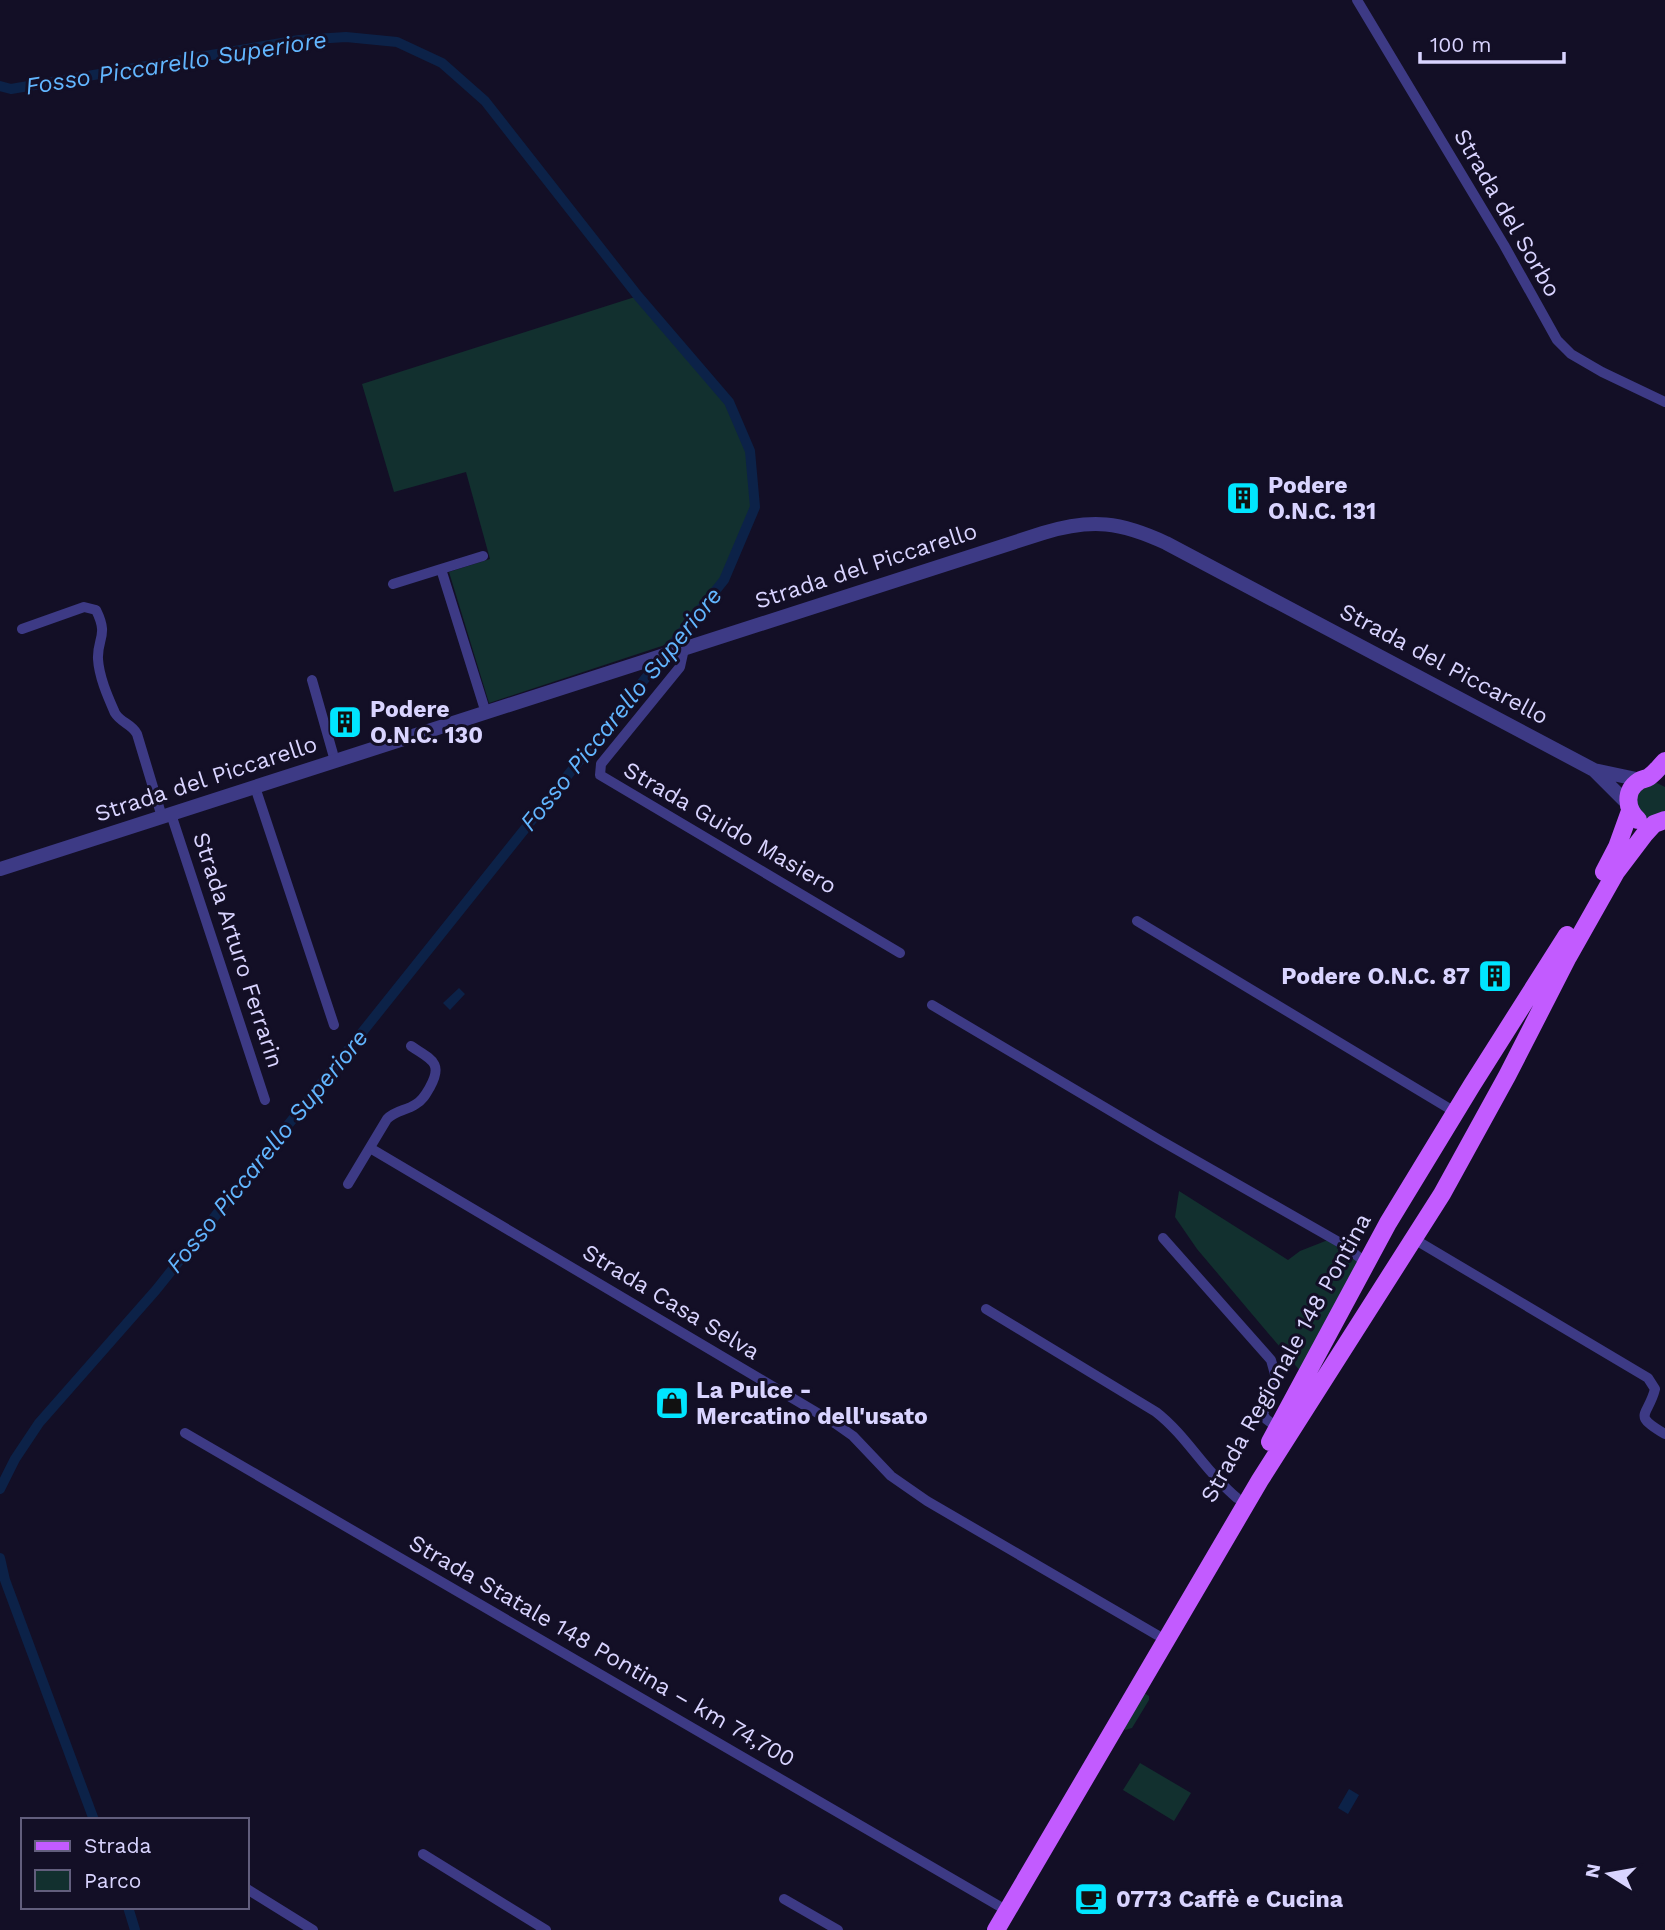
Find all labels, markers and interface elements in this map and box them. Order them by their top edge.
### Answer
scale bar [1420,21,1564,65]
water label: Fosso Piccarello Superiore [23,25,329,101]
text: 100 m [1430,32,1492,57]
street label: Strada del Sorbo [1448,124,1566,302]
place label: Podere O.N.C. 131 [1268,472,1376,525]
building icon: Podere O.N.C. 131 [1224,479,1262,517]
street label: Strada del Piccarello [751,517,981,615]
water label: Fosso Piccarello Superiore [514,582,728,836]
street label: Strada del Piccarello [1335,598,1553,730]
place label: Podere O.N.C. 130 [370,696,483,749]
building icon: Podere O.N.C. 130 [326,703,364,741]
street label: Strada del Piccarello [91,730,321,828]
street label: Strada Guido Masiero [619,756,841,900]
street label: Strada Arturo Ferrarin [187,829,289,1071]
building icon: Podere O.N.C. 87 [1476,957,1514,995]
place label: Podere O.N.C. 87 [1281,963,1470,990]
water label: Fosso Piccarello Superiore [160,1024,374,1278]
street label: Strada Regionale 148 Pontina [1195,1209,1377,1507]
street label: Strada Casa Selva [578,1238,764,1366]
place label: La Pulce - Mercatino dell'usato [696,1377,928,1430]
shop icon: La Pulce - Mercatino dell'usato [653,1384,691,1422]
street label: Strada Statale 148 Pontina – km 74,700 [404,1529,800,1773]
legend [21,1818,248,1909]
text: Strada [84,1833,152,1858]
north arrow [1574,1839,1644,1909]
text: N [1580,1862,1605,1880]
text: Parco [84,1868,141,1893]
cafe icon: 0773 Caffè e Cucina [1072,1880,1110,1918]
place label: 0773 Caffè e Cucina [1116,1886,1344,1913]

